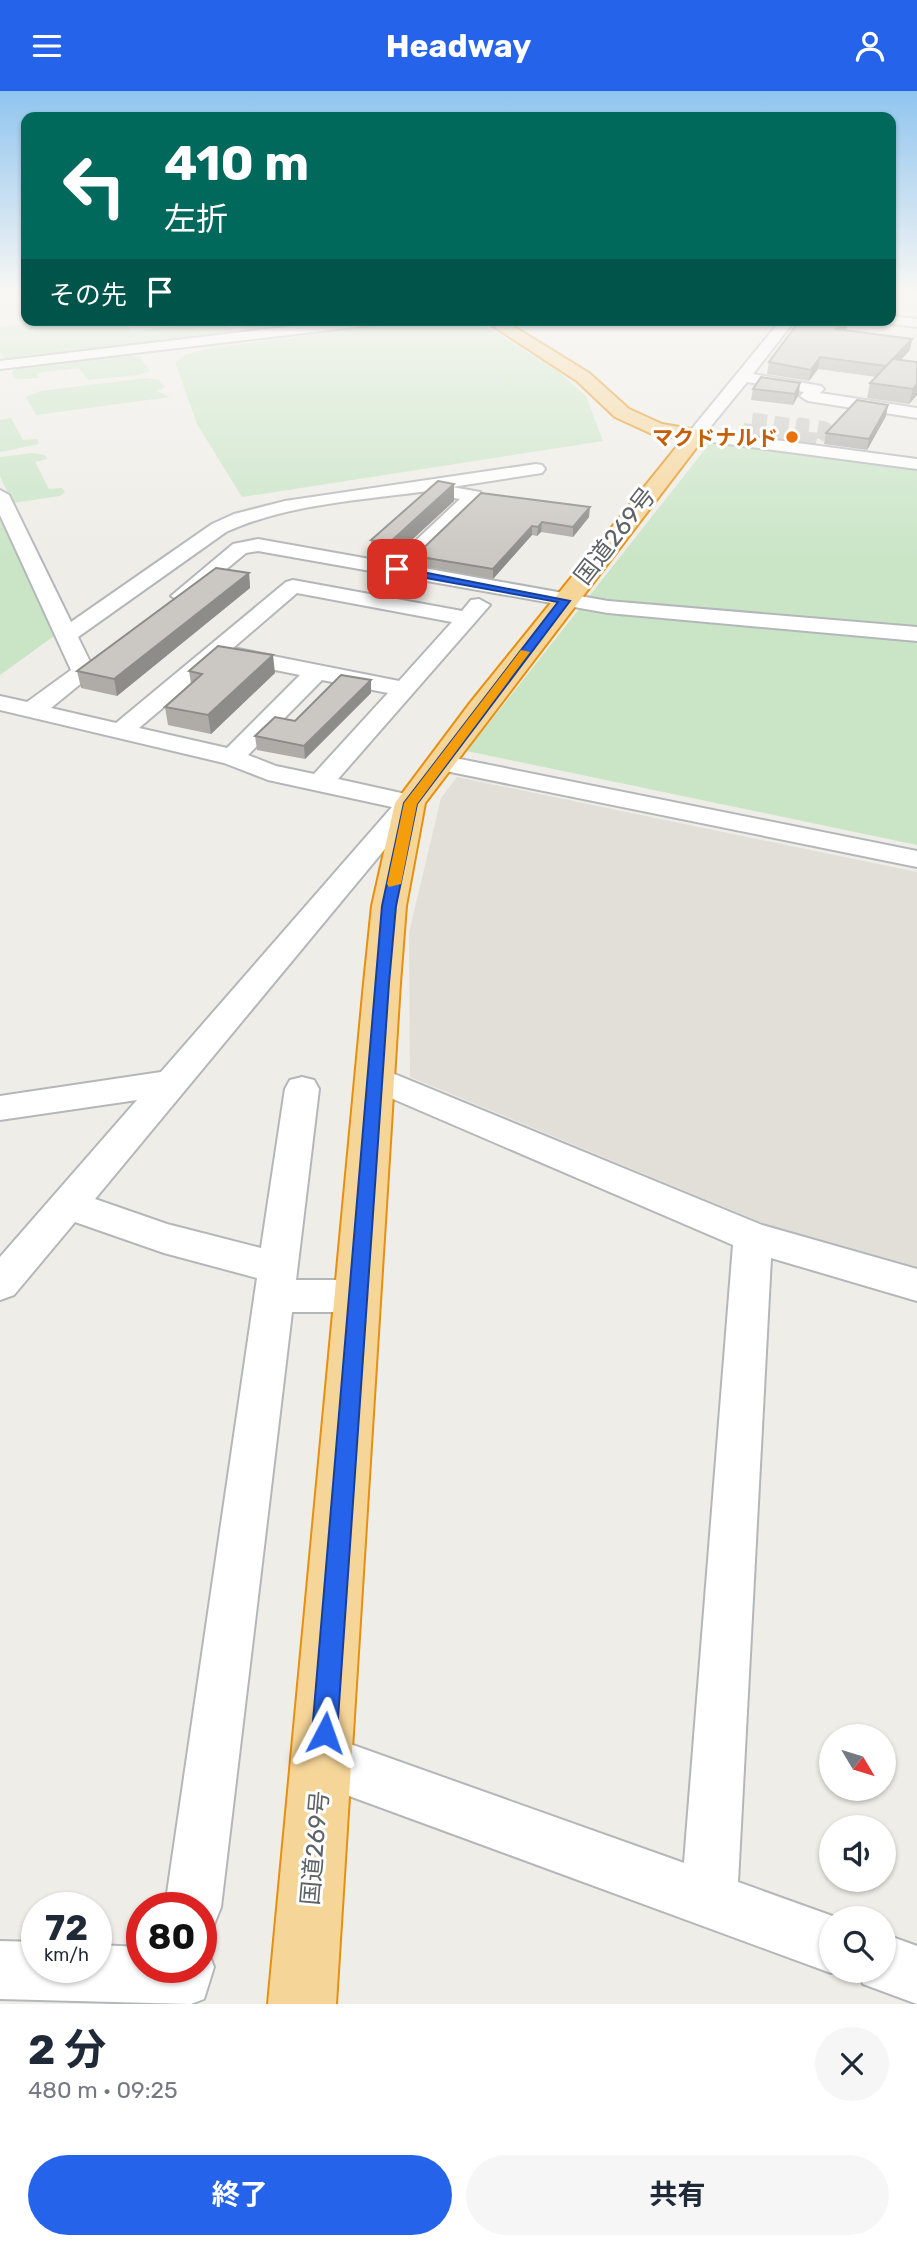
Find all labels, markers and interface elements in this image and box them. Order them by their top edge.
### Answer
icon: menu [28,27,66,65]
text: Headway [386,27,531,65]
icon: person [851,27,889,65]
text: 410 m [164,134,309,192]
icon: left [49,140,140,231]
text: 左折 [164,200,228,238]
icon: arrive [141,273,179,311]
text: その先 [49,280,127,311]
place label: マクドナルド [652,425,778,450]
marker: マクドナルド [784,429,800,445]
street label: 国道269号 [569,482,661,590]
pin [367,539,427,599]
icon: arrive [378,550,416,588]
position arrow [288,1696,362,1770]
north arrow [819,1724,896,1801]
map controls [819,1724,896,1983]
street label: 国道269号 [296,1790,334,1906]
button: sound [819,1815,896,1892]
speed limit sign: 80 [126,1892,217,1983]
button: search [819,1906,896,1983]
text: 72 [45,1907,88,1949]
text: km/h [44,1944,89,1966]
text: 2 分 [28,2025,106,2075]
button: close [815,2027,889,2101]
text: 480 m · 09:25 [28,2076,178,2104]
button: 終了 [28,2155,452,2235]
button: 共有 [466,2155,889,2235]

